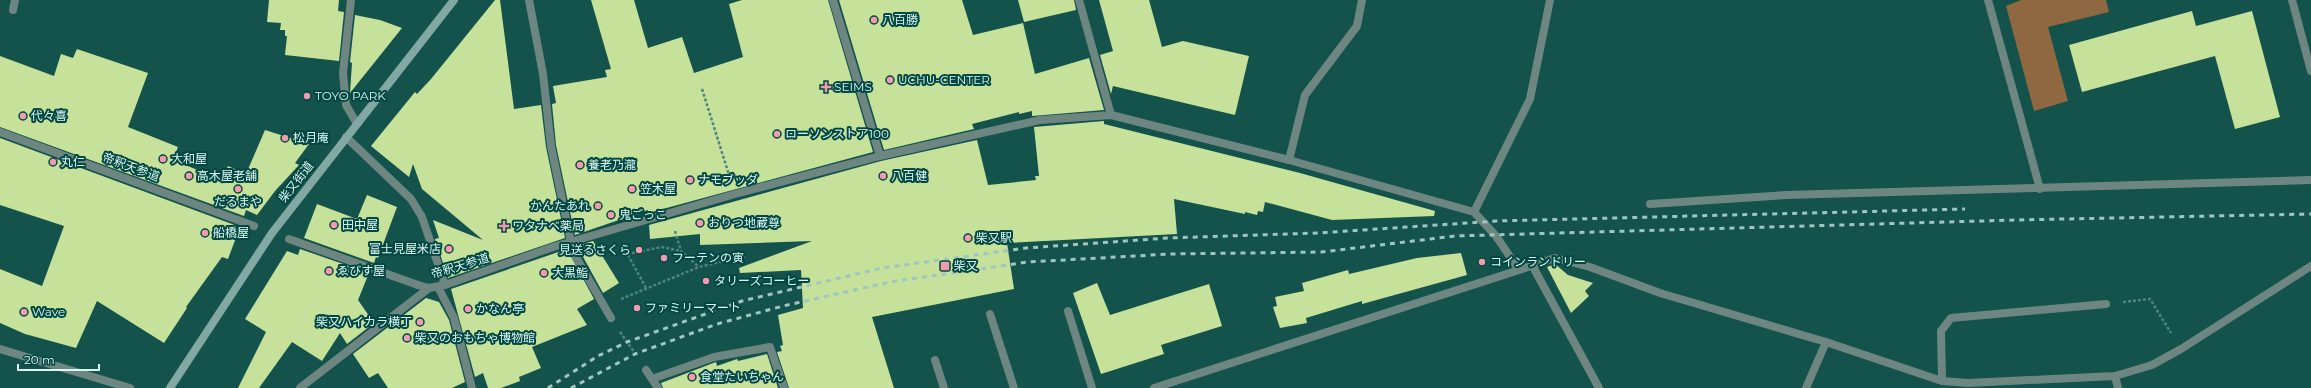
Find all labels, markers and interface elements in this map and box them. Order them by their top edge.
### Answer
place label: 八百勝 [882,12,918,27]
marker: 八百勝 [869,15,879,25]
place label: UCHU-CENTER [898,72,990,87]
marker: UCHU-CENTER [885,75,895,85]
place label: SEIMS [834,79,872,94]
marker: SEIMS [821,82,831,92]
place label: TOYO PARK [315,88,386,103]
marker: TOYO PARK [302,91,312,101]
place label: 代々喜 [31,108,67,123]
marker: 代々喜 [18,111,28,121]
place label: ローソンストア100 [785,126,889,141]
marker: ローソンストア100 [772,129,782,139]
place label: 松月庵 [293,130,329,145]
marker: 松月庵 [280,133,290,143]
street label: 帝釈天参道 [100,149,162,184]
place label: 大和屋 [171,151,207,166]
place label: 丸仁 [61,154,85,169]
marker: 大和屋 [158,154,168,164]
marker: 丸仁 [48,157,58,167]
place label: 養老乃瀧 [588,157,636,172]
street label: 柴又街道 [275,158,316,205]
marker: 養老乃瀧 [575,160,585,170]
place label: 高木屋老舗 [197,168,257,183]
place label: 八百健 [891,168,927,183]
marker: 高木屋老舗 [184,171,194,181]
marker: 八百健 [878,171,888,181]
place label: ナモブッダ [698,172,758,187]
marker: ナモブッダ [685,175,695,185]
place label: 笠木屋 [640,181,676,196]
marker: だるまや [233,184,243,194]
marker: 笠木屋 [627,184,637,194]
place label: だるまや [214,194,262,209]
place label: かんたあれ [530,198,590,213]
marker: かんたあれ [593,201,603,211]
place label: 鬼ごっこ [619,207,667,222]
marker: 鬼ごっこ [606,210,616,220]
place label: おりつ地蔵尊 [708,215,780,230]
place label: 田中屋 [342,217,378,232]
place label: ワタナベ薬局 [512,218,584,233]
marker: おりつ地蔵尊 [695,218,705,228]
marker: 田中屋 [329,220,339,230]
marker: ワタナベ薬局 [499,221,509,231]
place label: 船橋屋 [213,225,249,240]
marker: 船橋屋 [200,228,210,238]
place label: 柴又駅 [976,230,1012,245]
marker: 柴又駅 [963,233,973,243]
place label: 富士見屋米店 [369,241,441,256]
place label: 見送るさくら [559,242,631,257]
marker: 富士見屋米店 [444,244,454,254]
marker: 見送るさくら [634,245,644,255]
street label: 帝釈天参道 [429,250,491,281]
place label: フーテンの寅 [672,250,744,265]
marker: フーテンの寅 [659,253,669,263]
place label: コインランドリー [1490,254,1586,269]
marker: コインランドリー [1477,257,1487,267]
place label: 柴又 [954,258,978,273]
marker: 柴又 [939,260,951,272]
place label: ゑびす屋 [337,263,385,278]
place label: 大黒鮨 [552,265,588,280]
marker: ゑびす屋 [324,266,334,276]
marker: 大黒鮨 [539,268,549,278]
place label: タリーズコーヒー [714,273,809,288]
marker: タリーズコーヒー [701,276,711,286]
place label: ファミリーマート [645,300,741,315]
place label: かなん亭 [476,301,524,316]
marker: ファミリーマート [632,303,642,313]
place label: Wave [32,304,65,319]
marker: かなん亭 [463,304,473,314]
marker: Wave [19,307,29,317]
place label: 柴又ハイカラ横丁 [316,314,412,329]
marker: 柴又ハイカラ横丁 [415,317,425,327]
place label: 柴又のおもちゃ博物館 [415,330,535,345]
marker: 柴又のおもちゃ博物館 [402,333,412,343]
scale bar [18,346,99,372]
text: 20 m [24,352,55,367]
place label: 食堂たいちゃん [700,369,784,384]
marker: 食堂たいちゃん [687,372,697,382]

